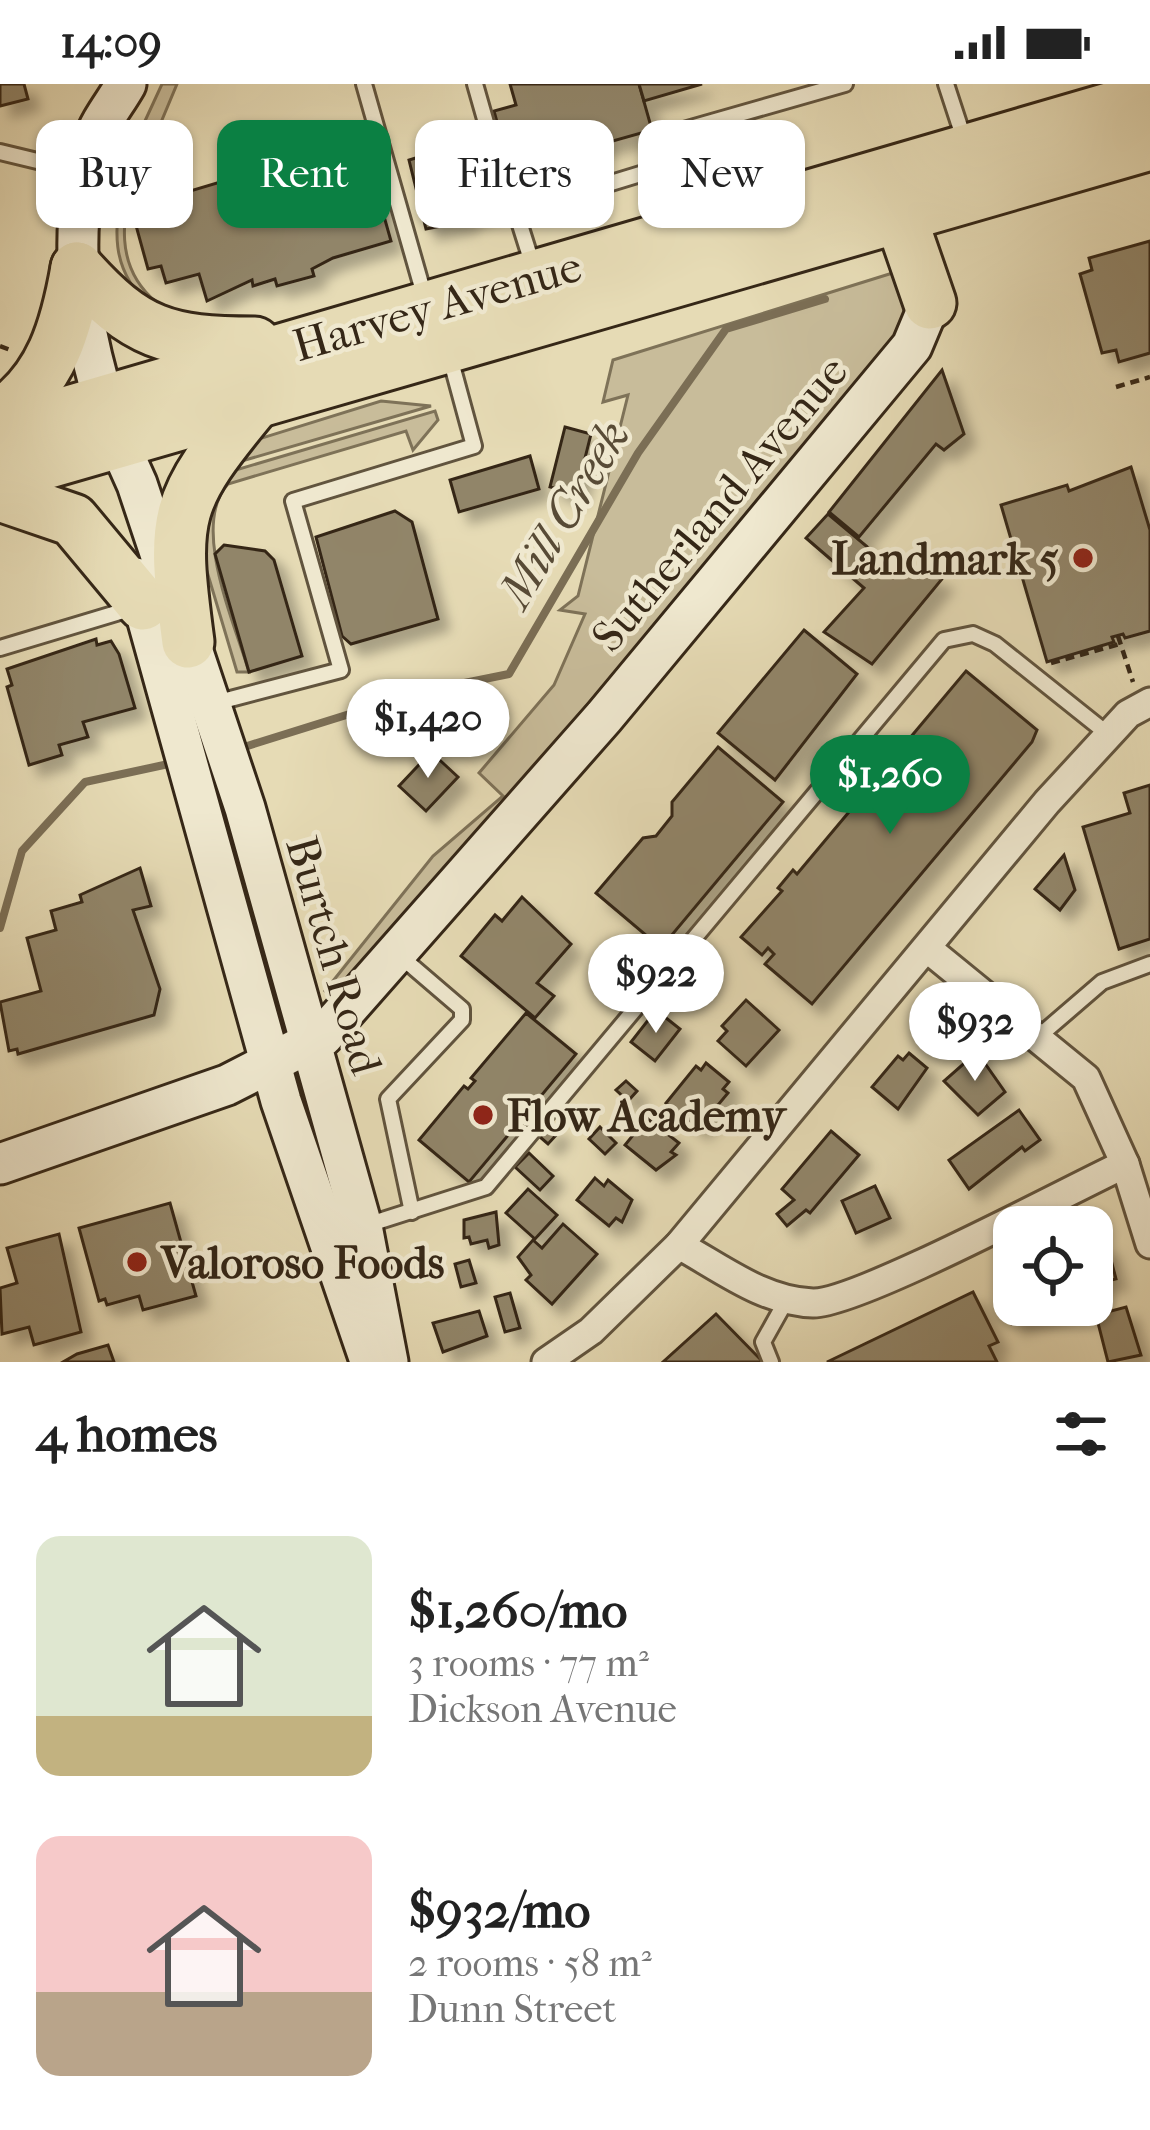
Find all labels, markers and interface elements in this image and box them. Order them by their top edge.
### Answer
text: 14:09 [60,16,162,69]
chip: Buy [36,120,193,228]
chip: Rent [217,120,391,228]
chip: Filters [415,120,614,228]
chip: New [638,120,805,228]
street label: Harvey Avenue [287,240,588,373]
street label: Sutherland Avenue [581,346,859,662]
water label: Mill Creek [485,410,641,619]
place label: Landmark 5 [831,533,1059,586]
marker: Landmark 5 [1070,545,1096,571]
pin: $1,420 [330,679,526,781]
text: $1,420 [373,695,483,741]
pin: $1,260 [792,735,988,837]
text: $1,260 [837,751,943,797]
street label: Burtch Road [274,830,393,1081]
pin: $922 [585,934,727,1036]
text: $922 [615,950,697,996]
pin: $932 [904,982,1046,1084]
text: $932 [936,998,1014,1044]
place label: Flow Academy [507,1090,787,1143]
marker: Flow Academy [470,1102,496,1128]
map controls [993,1206,1113,1326]
button: locate [993,1206,1113,1326]
place label: Valoroso Foods [160,1237,444,1290]
marker: Valoroso Foods [124,1249,150,1275]
icon: filters [1048,1401,1114,1467]
text: 4 homes [36,1404,217,1464]
text: $1,260/mo [408,1580,627,1640]
icon: home [132,1584,276,1728]
text: 3 rooms · 77 m² [408,1640,649,1686]
text: Dickson Avenue [408,1686,677,1732]
text: $932/mo [408,1880,590,1940]
icon: home [132,1884,276,2028]
text: 2 rooms · 58 m² [408,1940,652,1986]
text: Dunn Street [408,1986,616,2032]

